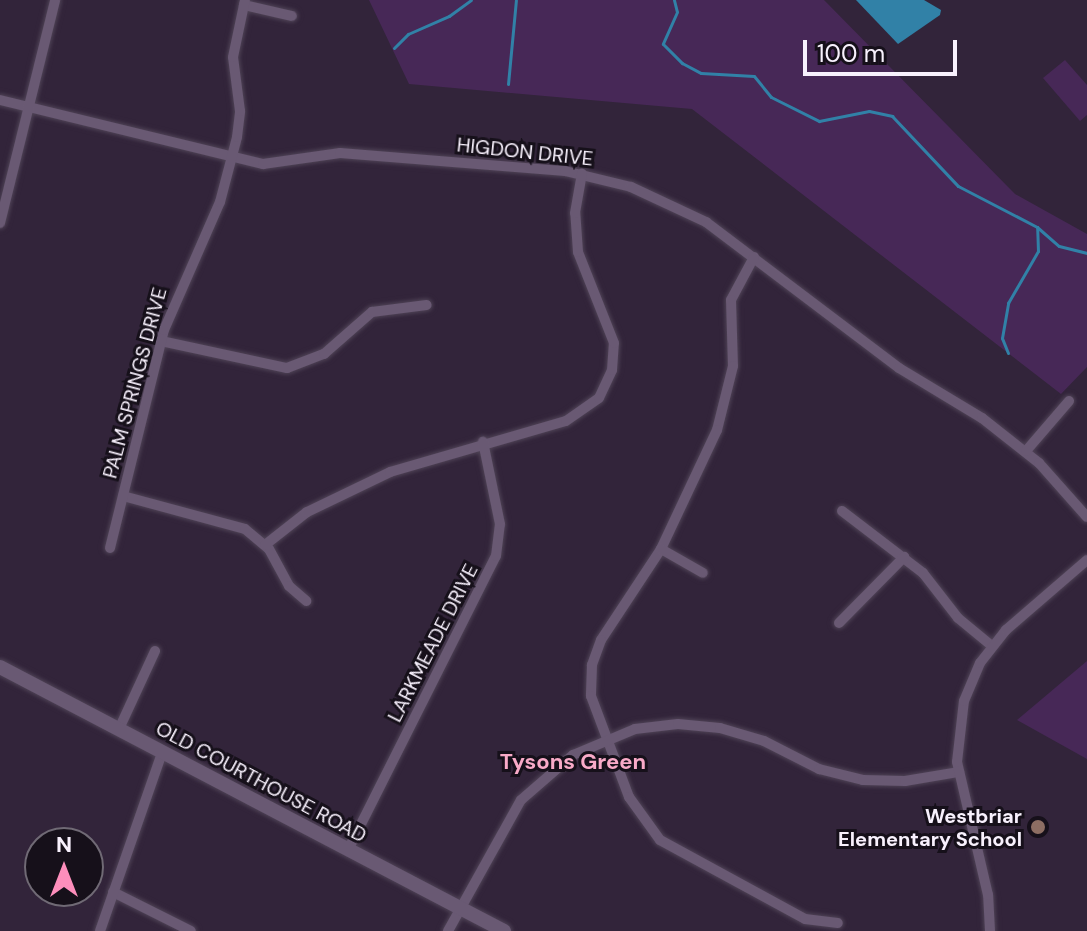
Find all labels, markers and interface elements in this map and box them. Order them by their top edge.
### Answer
scale bar [807,24,961,74]
text: 100 m [817,38,885,69]
street label: HIGDON DRIVE [456,133,594,171]
street label: PALM SPRINGS DRIVE [98,285,172,481]
street label: LARKMEADE DRIVE [383,560,483,726]
street label: OLD COURTHOUSE ROAD [152,716,370,848]
district label: Tysons Green [500,749,646,775]
place label: Westbriar Elementary School [838,804,1022,851]
marker: Westbriar Elementary School [1029,818,1047,836]
north arrow [24,827,104,907]
text: N [56,830,72,859]

